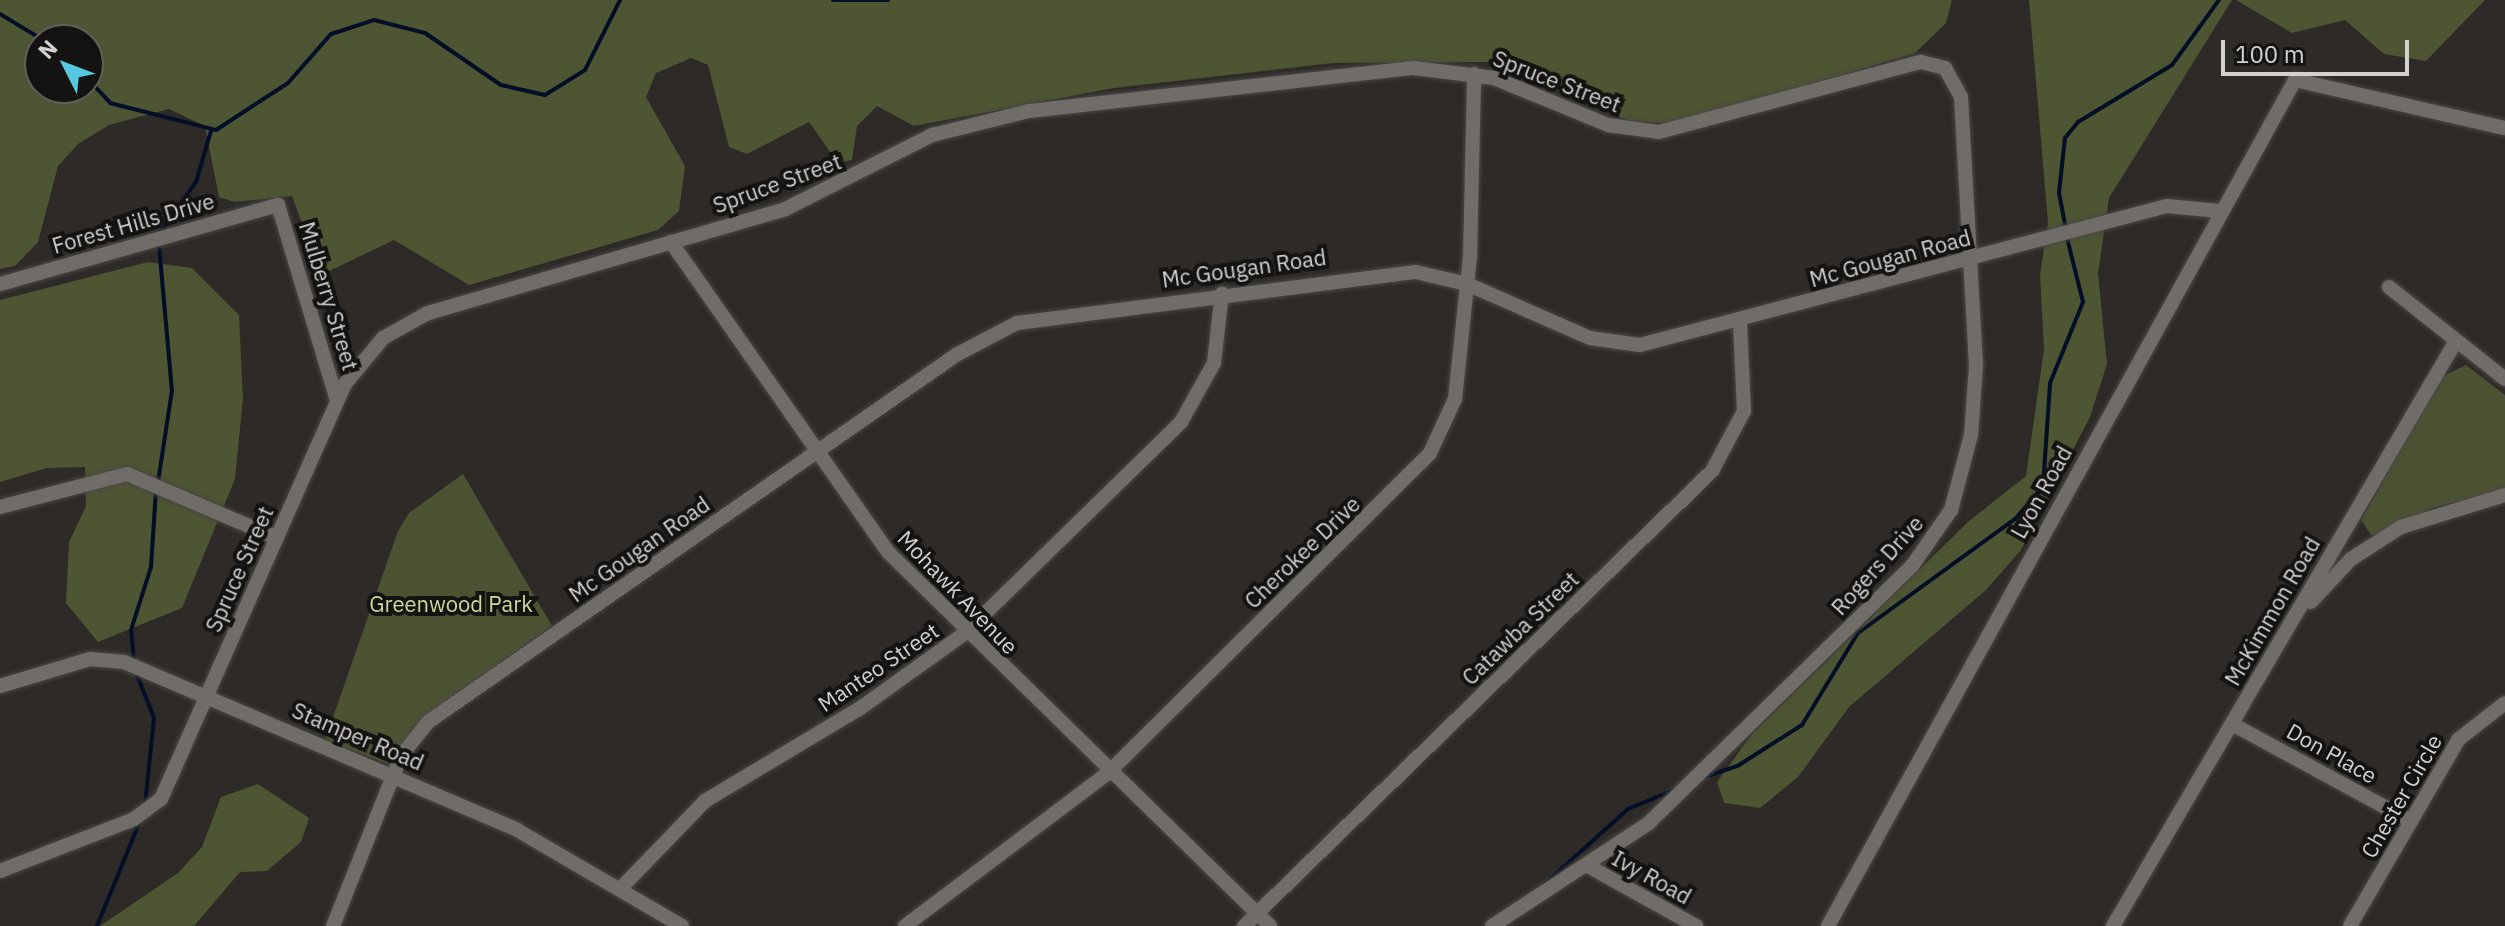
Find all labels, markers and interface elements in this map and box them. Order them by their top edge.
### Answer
north arrow [24,24,104,104]
scale bar [2225,24,2413,74]
text: N [31,33,63,65]
text: 100 m [2235,38,2305,70]
street label: Spruce Street [1489,45,1625,117]
street label: Spruce Street [709,148,845,218]
street label: Forest Hills Drive [49,187,217,259]
street label: Mulberry Street [294,218,364,374]
street label: Mc Gougan Road [1807,224,1973,292]
street label: Mc Gougan Road [1160,243,1328,293]
street label: Lyon Road [2005,441,2077,543]
street label: Cherokee Drive [1239,490,1365,614]
street label: Mc Gougan Road [564,491,714,607]
street label: Spruce Street [200,502,278,636]
street label: Rogers Drive [1825,510,1929,620]
street label: Mohawk Avenue [892,525,1024,659]
street label: McKimmon Road [2219,532,2325,690]
street label: Catawba Street [1456,566,1584,690]
park label: Greenwood Park [369,591,533,617]
street label: Manteo Street [813,617,943,717]
street label: Stamper Road [288,696,428,776]
street label: Don Place [2282,717,2382,789]
street label: Chester Circle [2355,730,2447,862]
street label: Ivy Road [1608,845,1696,909]

